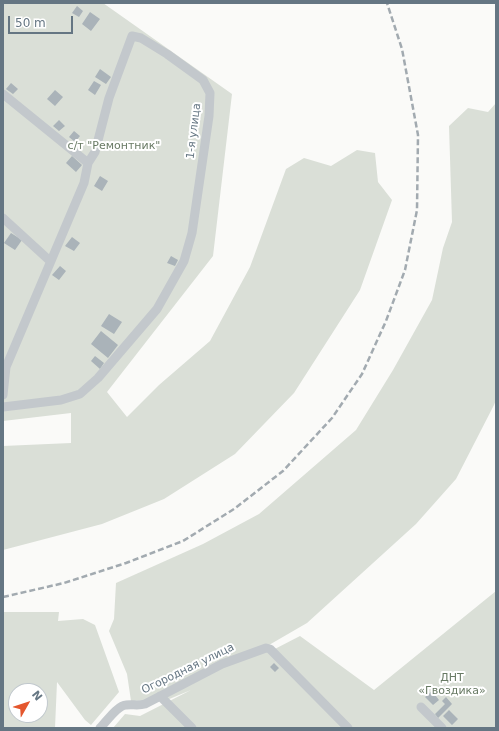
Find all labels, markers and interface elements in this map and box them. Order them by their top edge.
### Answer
scale bar [10,8,75,34]
text: 50 m [15,16,46,30]
street label: 1-я улица [184,102,204,160]
park label: с/т "Ремонтник" [68,139,160,153]
street label: Огородная улица [140,641,236,697]
park label: ДНТ «Гвоздика» [418,671,486,697]
north arrow [8,683,48,723]
text: N [29,688,45,703]

